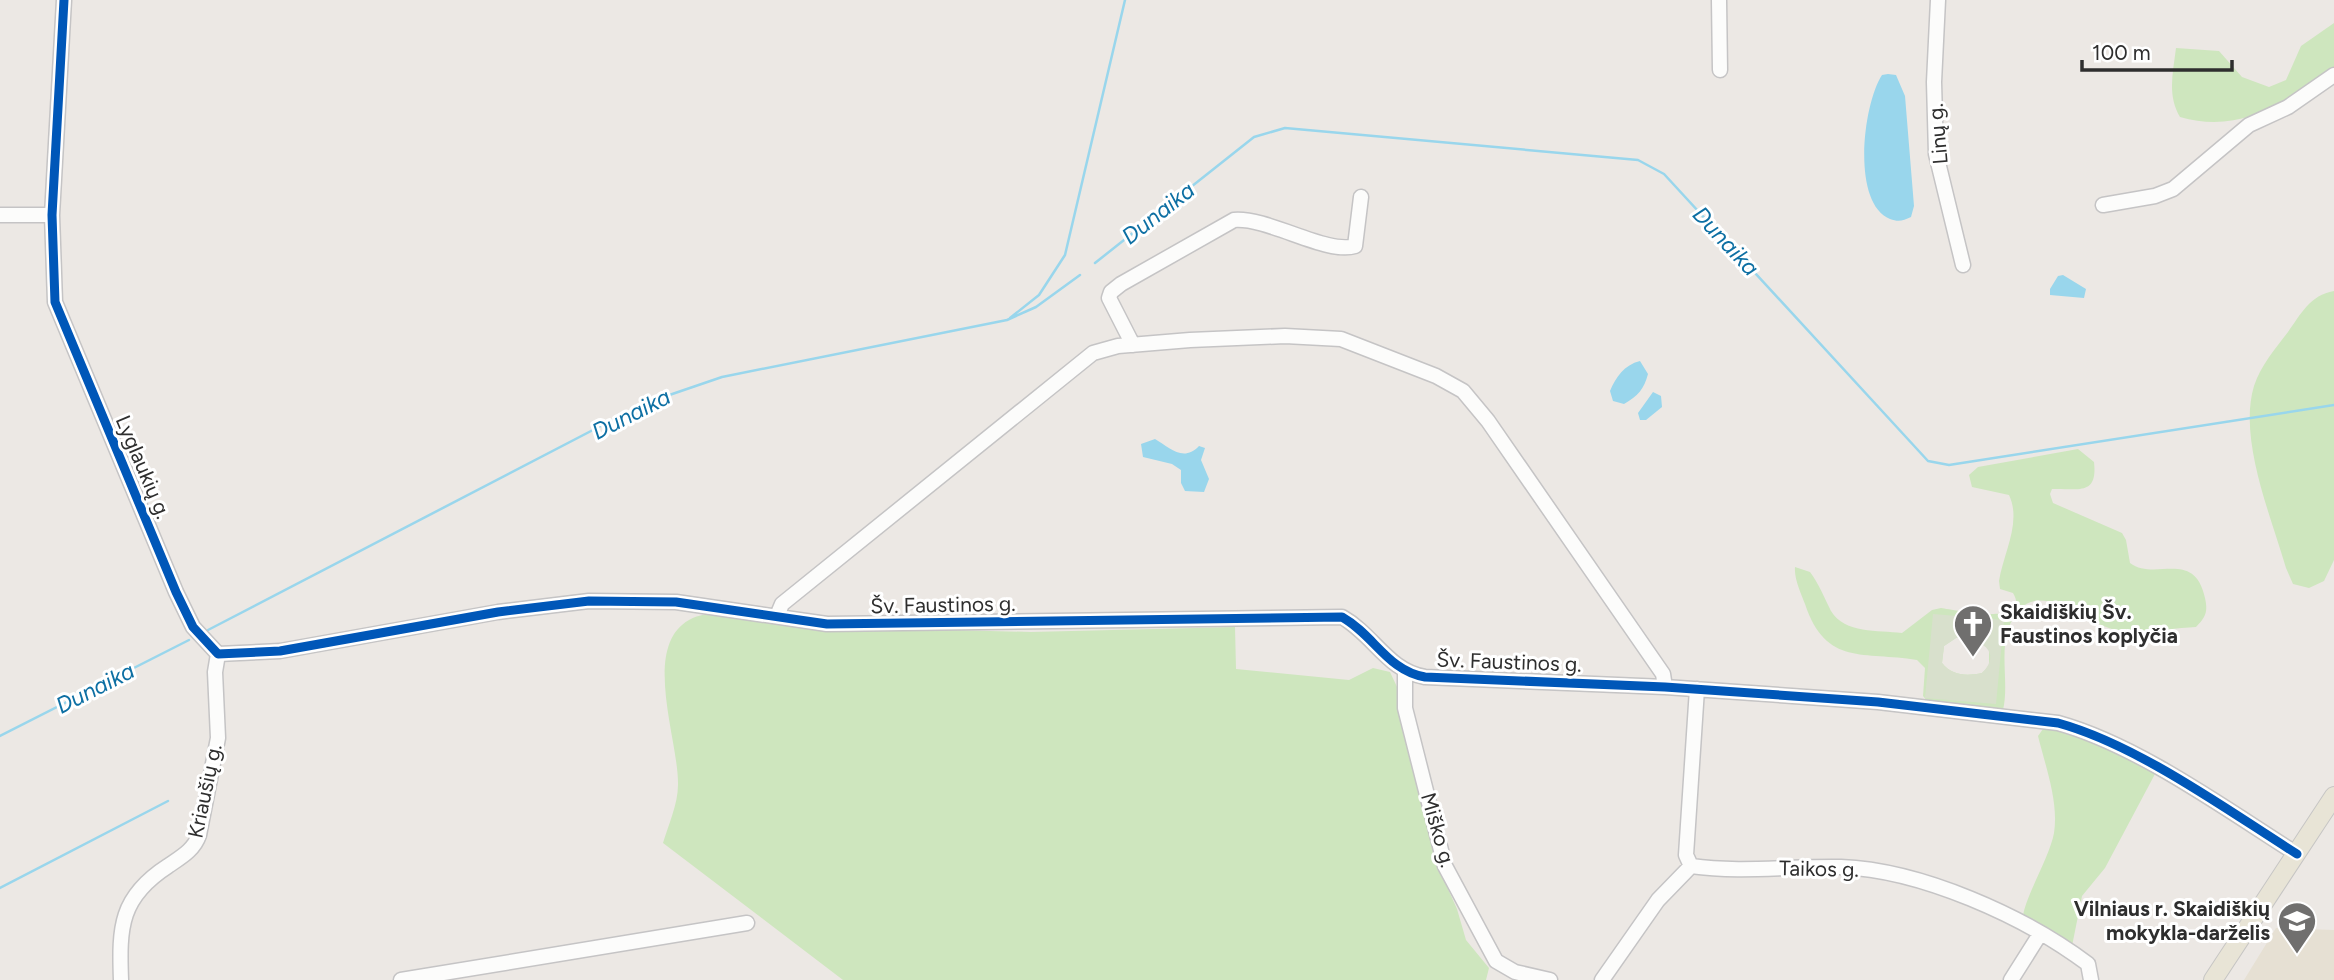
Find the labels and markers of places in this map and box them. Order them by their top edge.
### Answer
place label: Skaidiškių Šv. Faustinos koplyčia [2000,599,2178,648]
church icon: Skaidiškių Šv. Faustinos koplyčia [1952,603,1994,658]
place label: Vilniaus r. Skaidiškių mokykla-darželis [2074,896,2270,945]
school or university icon: Vilniaus r. Skaidiškių mokykla-darželis [2276,900,2318,955]

